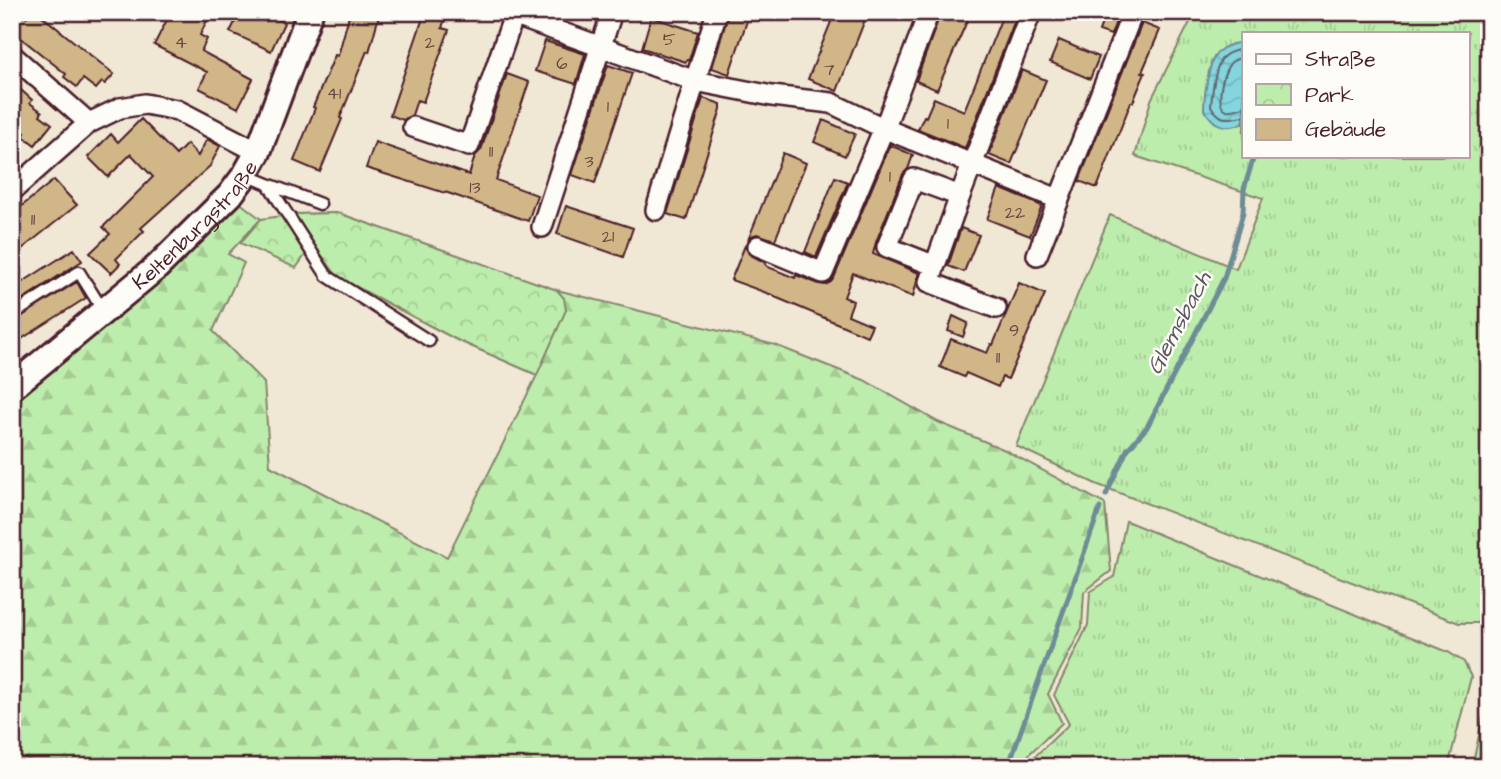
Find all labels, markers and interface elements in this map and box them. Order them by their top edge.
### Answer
house number: 5 [663,27,676,52]
house number: 4 [175,30,187,55]
house number: 2 [425,30,436,55]
legend [1242,32,1470,158]
text: Straße [1305,45,1376,74]
house number: 6 [556,51,568,76]
house number: 7 [823,57,835,82]
house number: 41 [327,81,341,106]
text: Park [1305,81,1354,110]
house number: 1 [607,94,609,119]
house number: 1 [947,111,949,136]
text: Gebäude [1305,115,1386,144]
house number: 11 [489,139,493,164]
house number: 3 [584,149,594,174]
street label: Keltenburgstraße [126,155,265,296]
house number: 1 [889,164,891,189]
house number: 13 [469,175,481,200]
house number: 22 [1005,200,1026,225]
house number: 11 [31,207,35,232]
house number: 21 [602,224,614,249]
water label: Glemsbach [1139,265,1220,380]
house number: 9 [1009,318,1019,343]
house number: 11 [996,345,1000,370]

